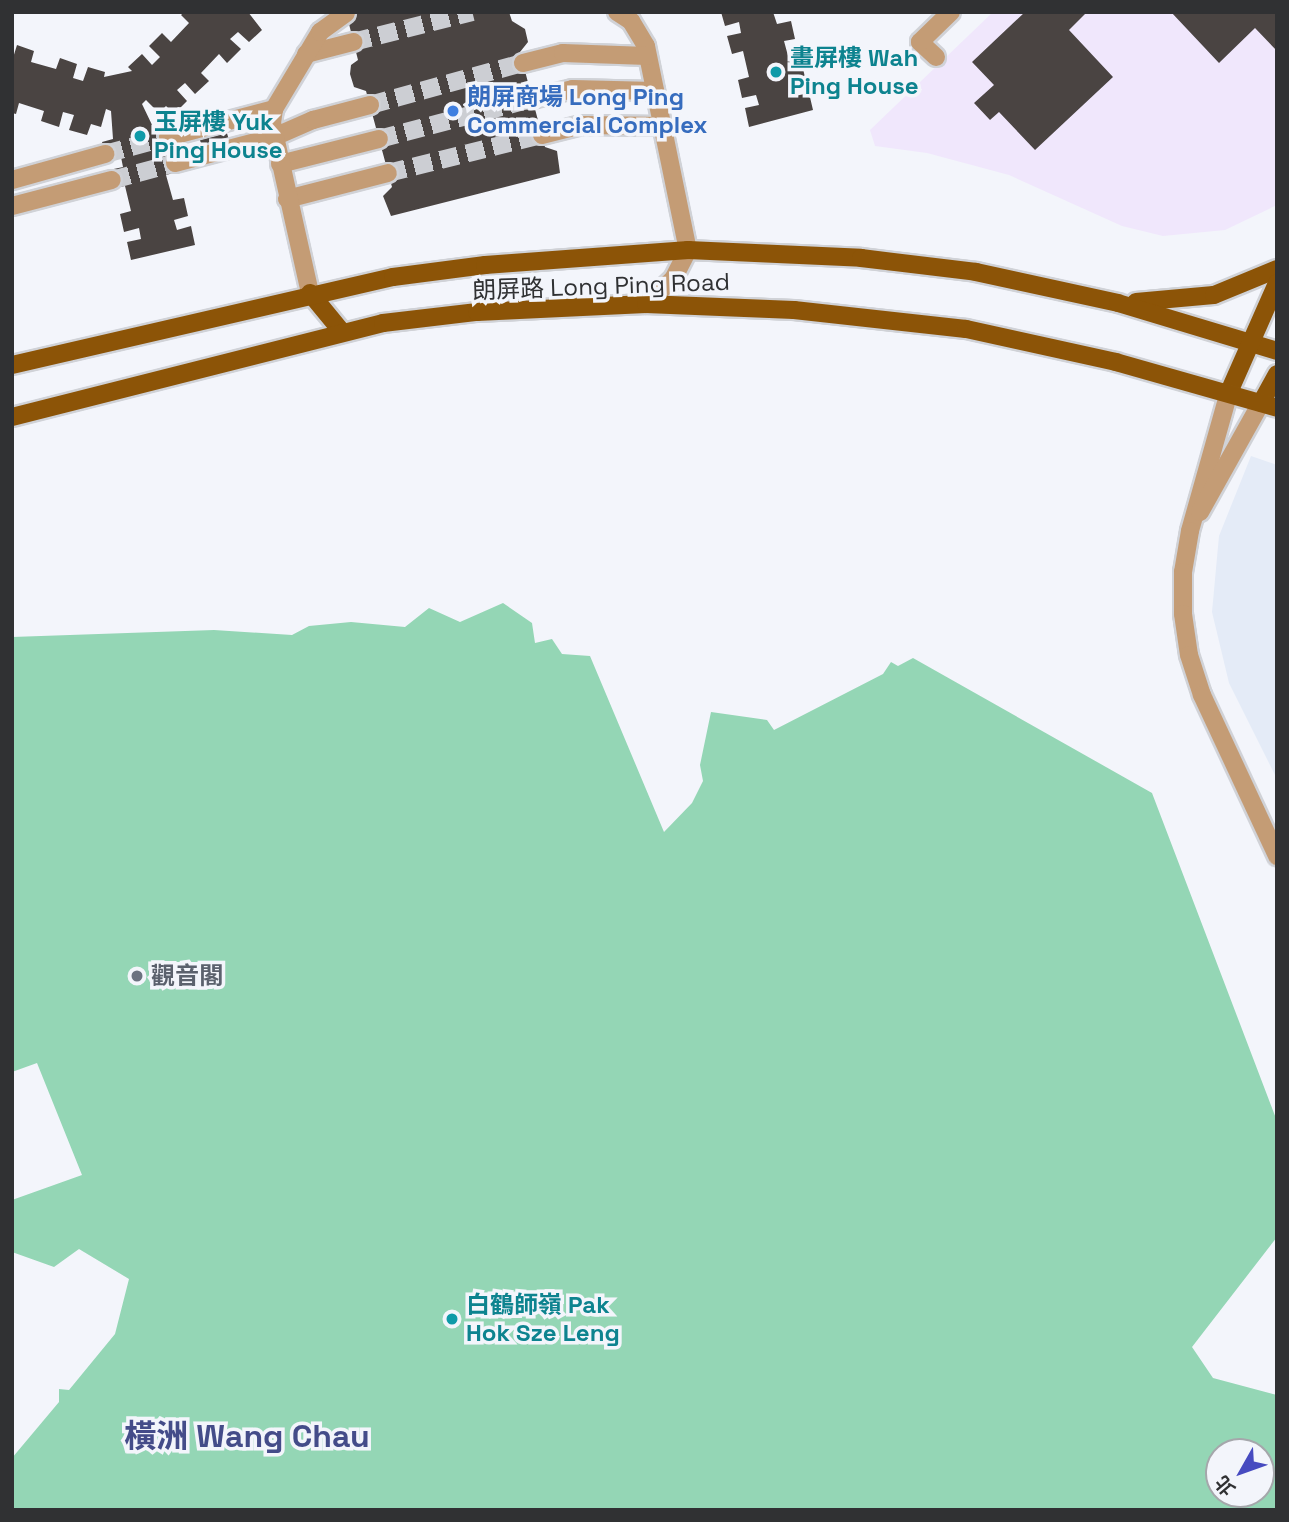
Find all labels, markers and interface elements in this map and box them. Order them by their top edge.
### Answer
place label: 畫屏樓 Wah Ping House [790,44,919,100]
marker: 畫屏樓 Wah Ping House [768,64,784,80]
place label: 朗屏商場 Long Ping Commercial Complex [467,83,707,139]
marker: 朗屏商場 Long Ping Commercial Complex [445,103,461,119]
place label: 玉屏樓 Yuk Ping House [154,108,283,164]
marker: 玉屏樓 Yuk Ping House [132,128,148,144]
street label: 朗屏路 Long Ping Road [472,267,730,305]
place label: 觀音閣 [151,962,223,990]
marker: 觀音閣 [129,968,145,984]
place label: 白鶴師嶺 Pak Hok Sze Leng [466,1291,620,1347]
marker: 白鶴師嶺 Pak Hok Sze Leng [444,1311,460,1327]
district label: 橫洲 Wang Chau [124,1417,370,1455]
north arrow [1205,1438,1275,1508]
text: 北 [1209,1470,1241,1501]

